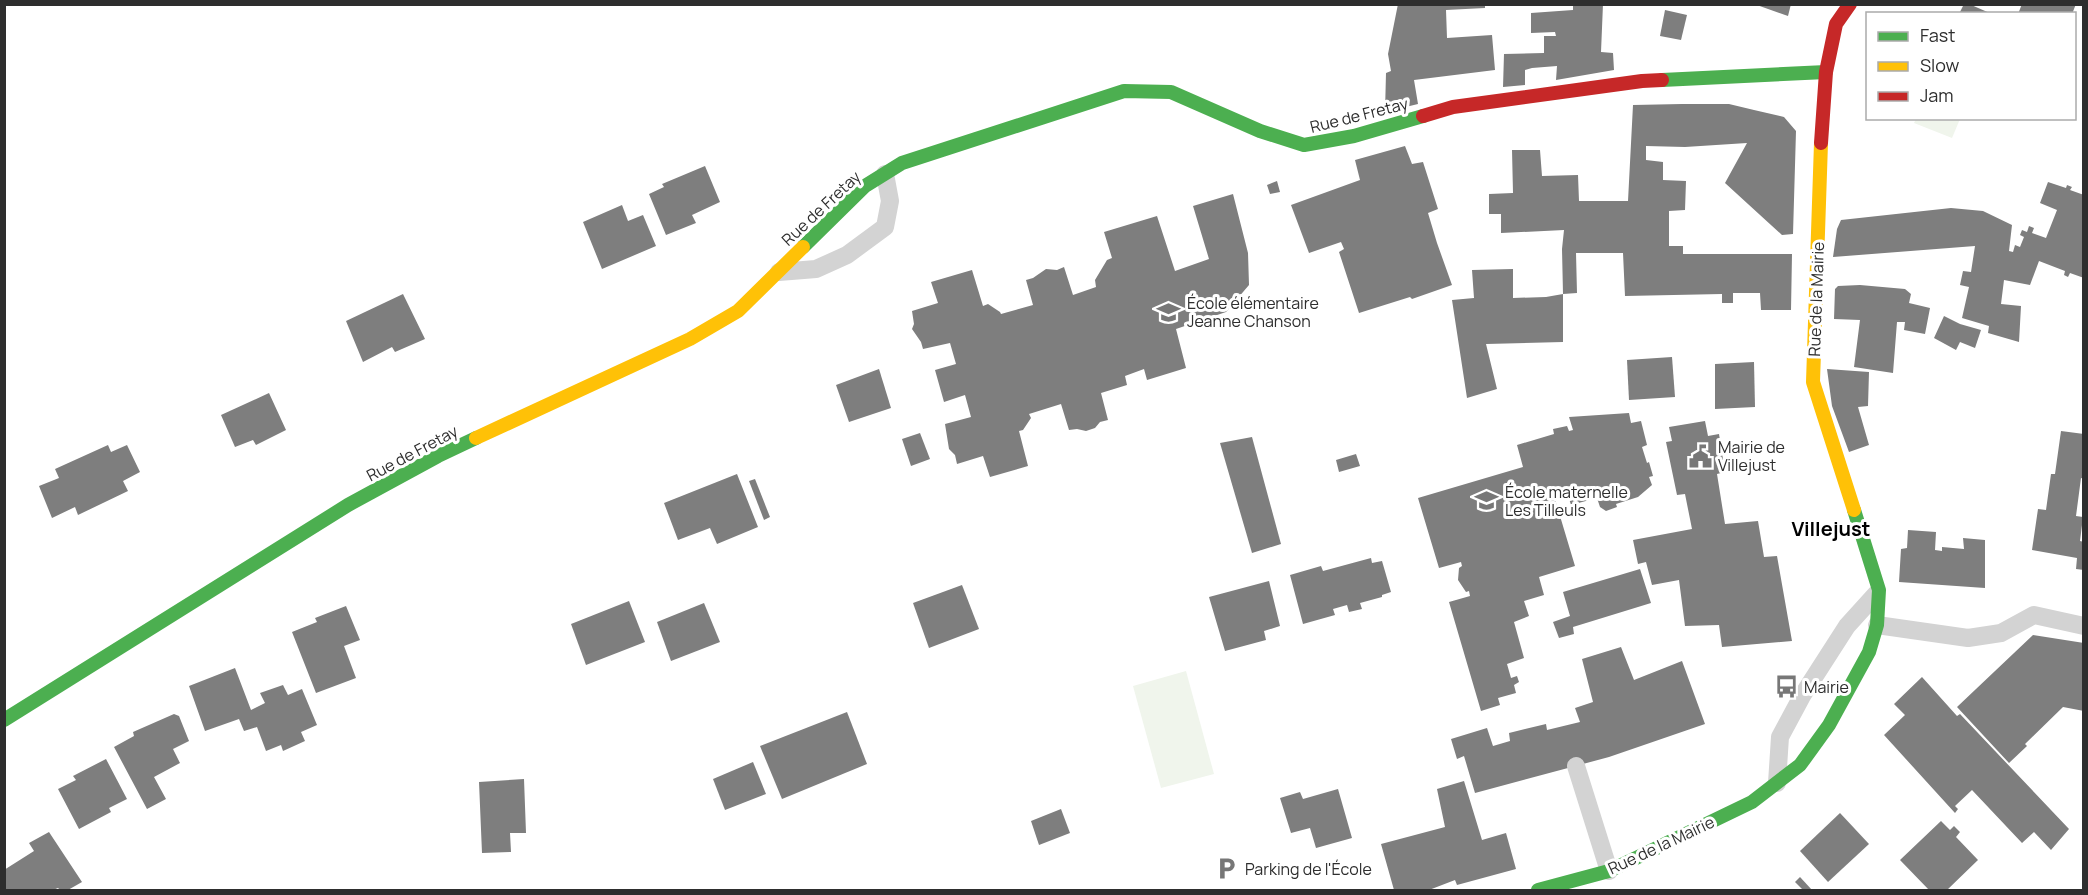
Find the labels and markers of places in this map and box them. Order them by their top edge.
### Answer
place label: École élémentaire Jeanne Chanson [1187,292,1319,332]
school or university icon: École élémentaire Jeanne Chanson [1156,299,1182,325]
place label: Mairie de Villejust [1718,436,1785,476]
public building icon: Mairie de Villejust [1687,443,1713,469]
place label: École maternelle Les Tilleuls [1505,481,1628,521]
school or university icon: École maternelle Les Tilleuls [1474,488,1500,514]
bus stop icon: Mairie [1773,674,1799,700]
place label: Mairie [1804,676,1849,698]
parking icon: Parking de l'École [1214,856,1240,882]
place label: Parking de l'École [1245,858,1372,880]

